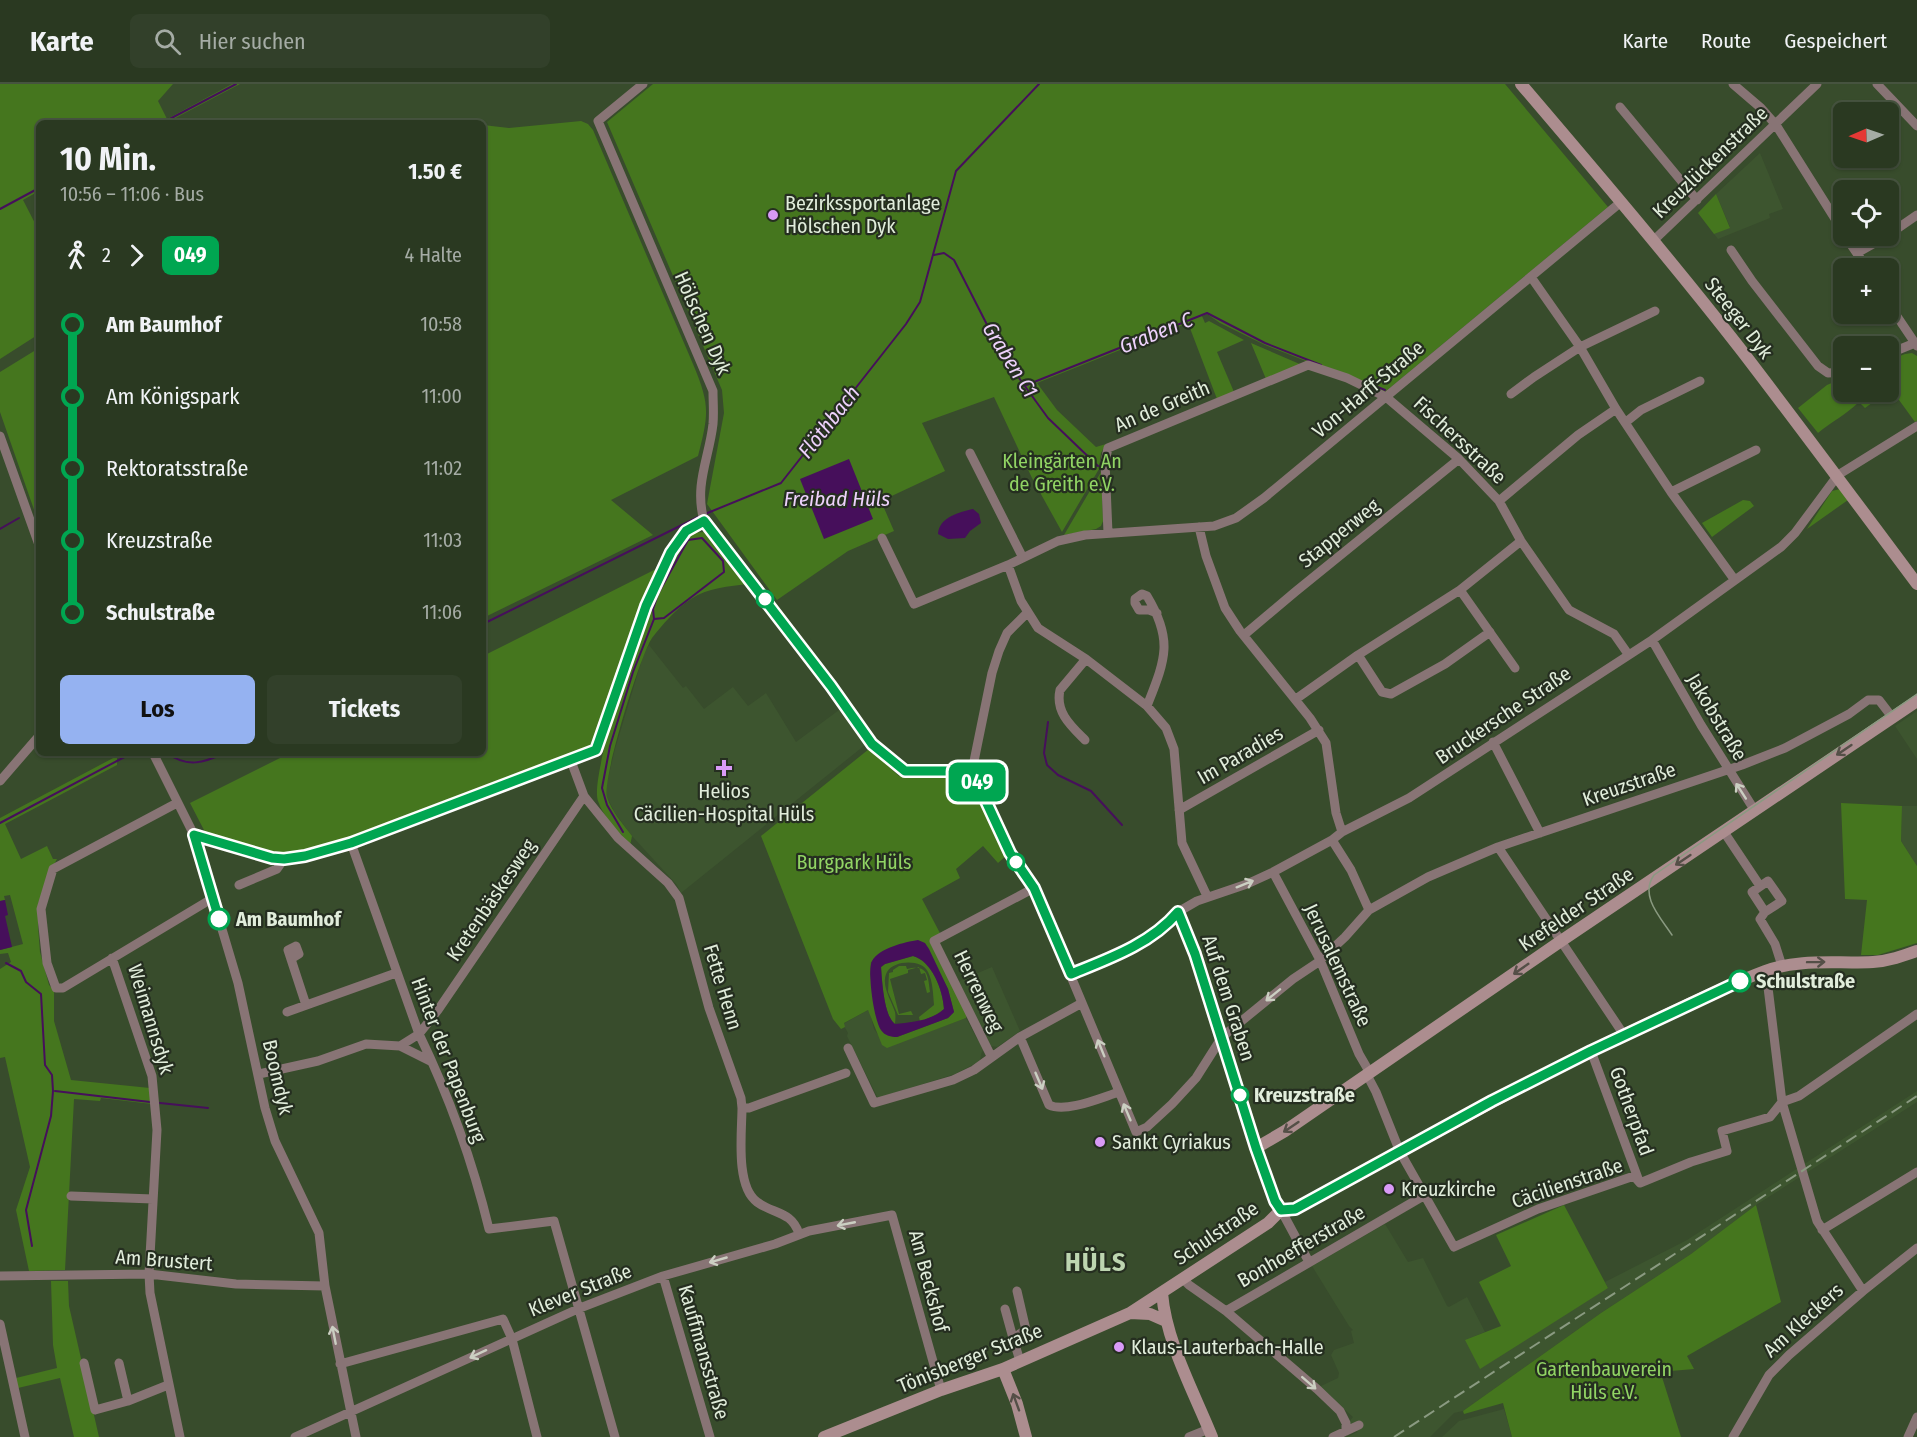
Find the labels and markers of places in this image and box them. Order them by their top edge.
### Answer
place label: Bezirkssportanlage Hölschen Dyk [785,191,940,238]
marker: Bezirkssportanlage Hölschen Dyk [766,208,780,222]
unlabelled marker [756,590,774,608]
marker: Helios Cäcilien-Hospital Hüls [715,759,733,777]
place label: Helios Cäcilien-Hospital Hüls [634,779,814,826]
unlabelled marker [1007,853,1025,871]
place label: Am Baumhof [235,907,342,931]
marker: Am Baumhof [208,908,230,930]
place label: Schulstraße [1756,969,1855,993]
marker: Schulstraße [1729,970,1751,992]
place label: Kreuzstraße [1254,1083,1355,1107]
marker: Kreuzstraße [1231,1086,1249,1104]
place label: Sankt Cyriakus [1112,1130,1231,1154]
marker: Sankt Cyriakus [1093,1135,1107,1149]
place label: Kreuzkirche [1401,1177,1496,1201]
marker: Kreuzkirche [1382,1182,1396,1196]
place label: Klaus-Lauterbach-Halle [1131,1335,1324,1359]
marker: Klaus-Lauterbach-Halle [1112,1340,1126,1354]

